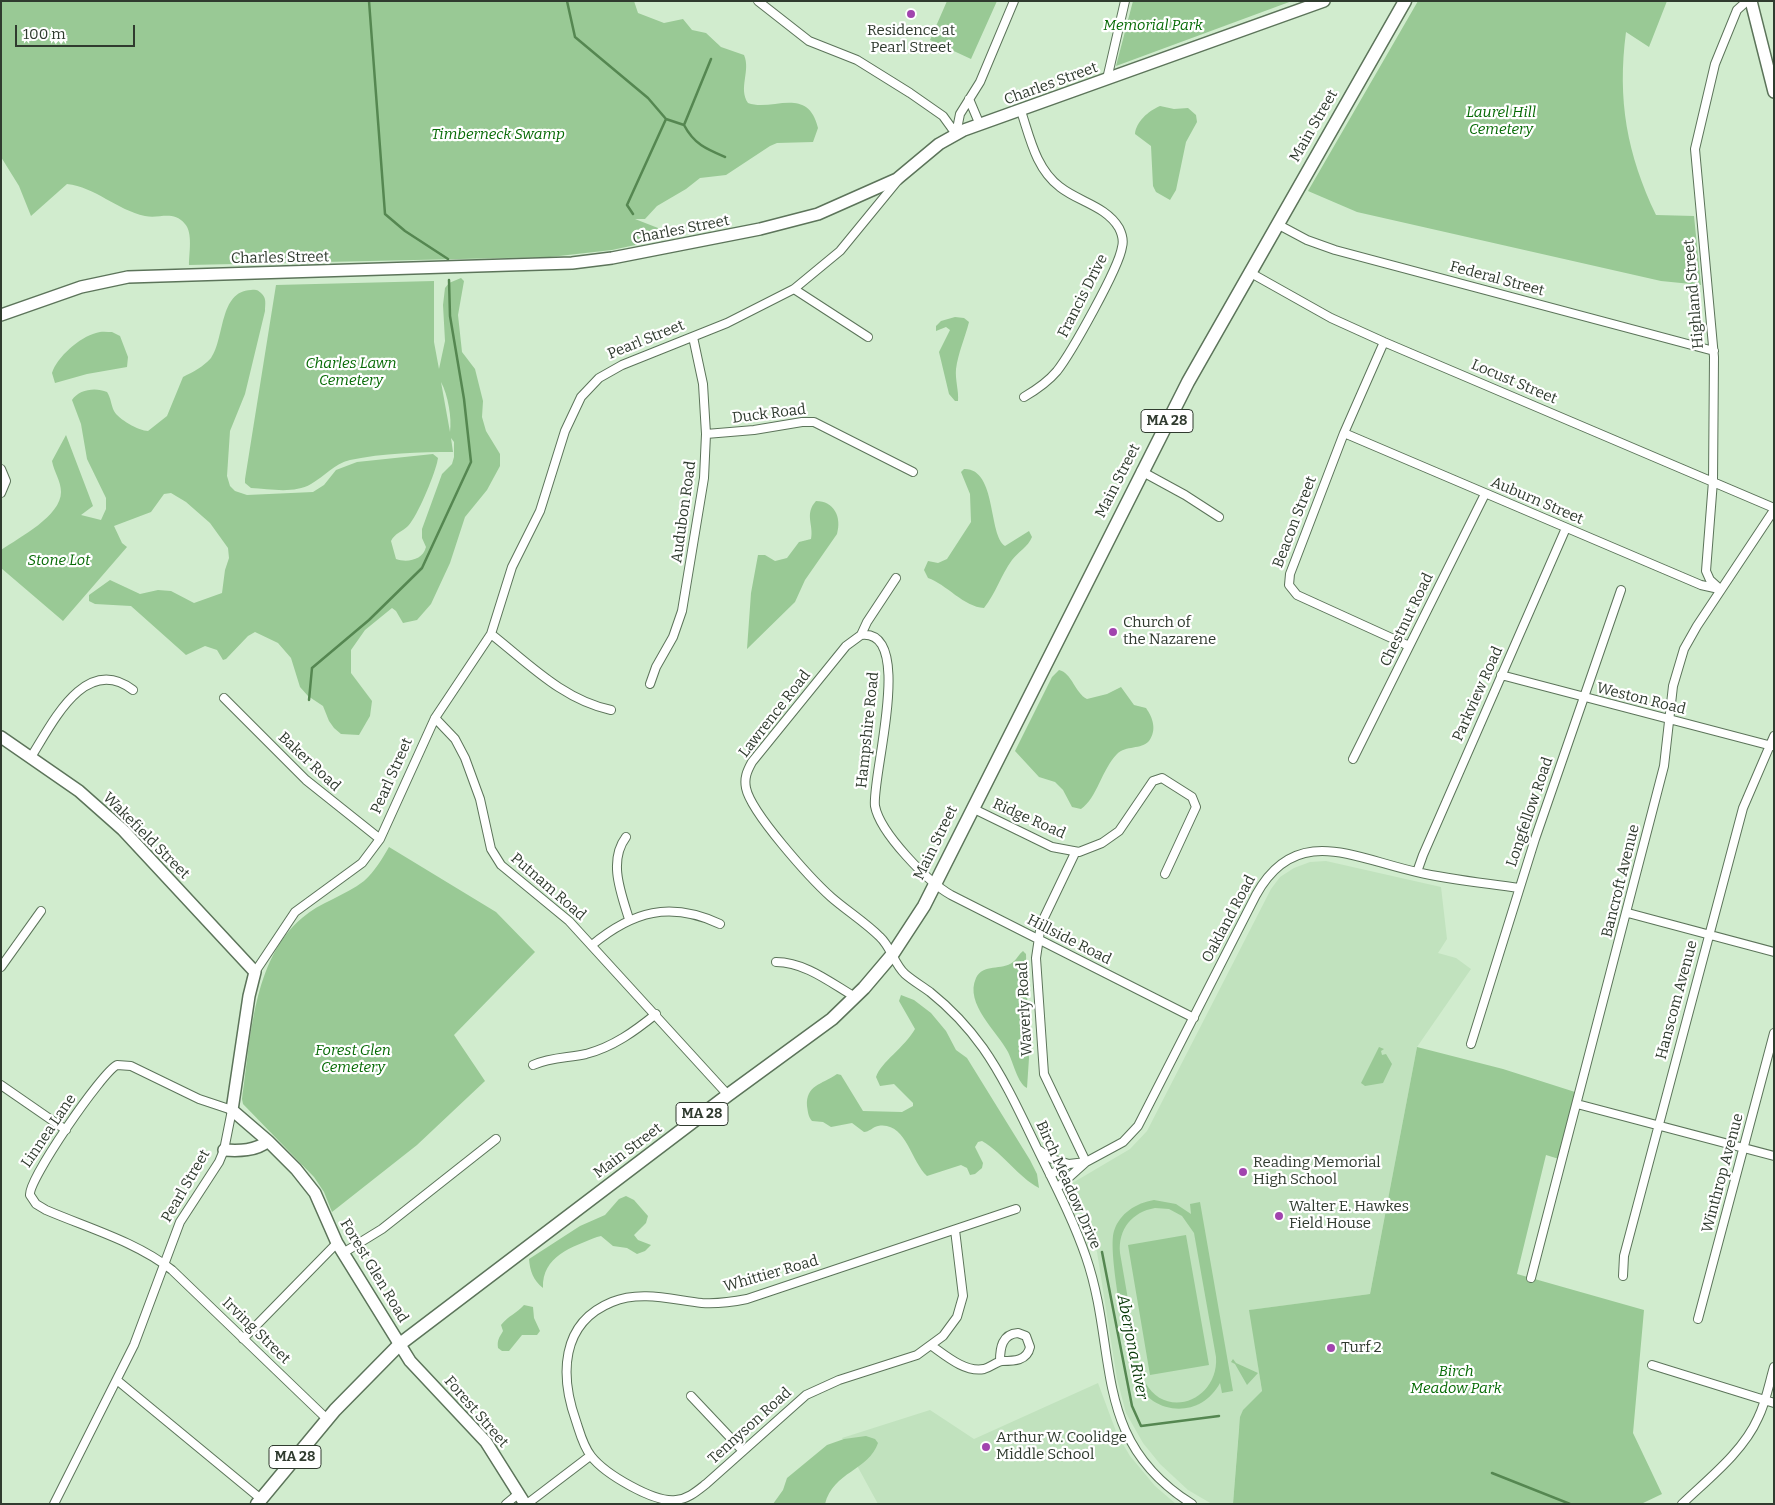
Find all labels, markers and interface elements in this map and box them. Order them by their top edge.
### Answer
marker: Residence at Pearl Street [905,8,917,20]
scale bar [18,15,138,47]
park label: Memorial Park [1103,17,1203,35]
place label: Residence at Pearl Street [867,22,955,57]
text: 100 m [23,25,66,43]
street label: Charles Street [1002,59,1100,109]
street label: Main Street [1286,87,1342,165]
park label: Laurel Hill Cemetery [1466,104,1536,139]
park label: Timberneck Swamp [431,126,565,144]
street label: Charles Street [631,212,731,248]
street label: Highland Street [1680,238,1708,350]
street label: Charles Street [231,248,329,268]
street label: Francis Drive [1054,251,1112,341]
street label: Federal Street [1448,258,1546,300]
street label: Pearl Street [605,316,687,364]
park label: Charles Lawn Cemetery [306,355,396,390]
street label: Locust Street [1468,356,1560,408]
street label: Duck Road [731,401,807,427]
road number: MA 28 [1141,410,1193,432]
street label: Main Street [1092,441,1144,521]
street label: Audubon Road [668,460,700,564]
street label: Auburn Street [1488,473,1586,529]
street label: Beacon Street [1269,474,1321,570]
park label: Stone Lot [28,552,90,570]
street label: Chestnut Road [1377,570,1437,670]
place label: Church of the Nazarene [1123,614,1216,649]
marker: Church of the Nazarene [1107,626,1119,638]
street label: Parkview Road [1449,644,1507,744]
street label: Lawrence Road [735,667,815,761]
street label: Hampshire Road [853,671,883,789]
street label: Weston Road [1595,679,1687,719]
street label: Baker Road [274,729,344,795]
street label: Pearl Street [367,735,417,817]
street label: Longfellow Road [1503,755,1557,869]
street label: Wakefield Street [99,789,193,883]
street label: Ridge Road [990,795,1068,843]
street label: Main Street [910,803,962,883]
street label: Bancroft Avenue [1598,823,1644,939]
street label: Putnam Road [507,849,589,925]
street label: Oakland Road [1198,872,1260,966]
street label: Hillside Road [1024,911,1114,969]
street label: Hanscom Avenue [1652,938,1702,1062]
street label: Waverly Road [1014,961,1036,1057]
park label: Forest Glen Cemetery [315,1042,391,1077]
street label: Linnea Lane [18,1091,80,1171]
road number: MA 28 [676,1102,728,1126]
street label: Winthrop Avenue [1698,1111,1748,1235]
street label: Birch Meadow Drive [1032,1118,1104,1252]
street label: Main Street [590,1120,666,1182]
street label: Pearl Street [158,1146,214,1226]
place label: Reading Memorial High School [1253,1154,1381,1189]
marker: Reading Memorial High School [1237,1166,1249,1178]
place label: Walter E. Hawkes Field House [1289,1198,1409,1233]
marker: Walter E. Hawkes Field House [1273,1210,1285,1222]
street label: Forest Glen Road [336,1216,412,1326]
street label: Whittier Road [722,1252,820,1296]
water label: Aberjona River [1112,1293,1152,1401]
street label: Irving Street [218,1294,294,1368]
place label: Turf 2 [1341,1339,1382,1357]
marker: Turf 2 [1325,1342,1337,1354]
park label: Birch Meadow Park [1410,1363,1502,1398]
street label: Forest Street [440,1373,512,1451]
street label: Tennyson Road [705,1384,795,1468]
place label: Arthur W. Coolidge Middle School [996,1429,1127,1464]
marker: Arthur W. Coolidge Middle School [980,1441,992,1453]
road number: MA 28 [269,1445,321,1468]

